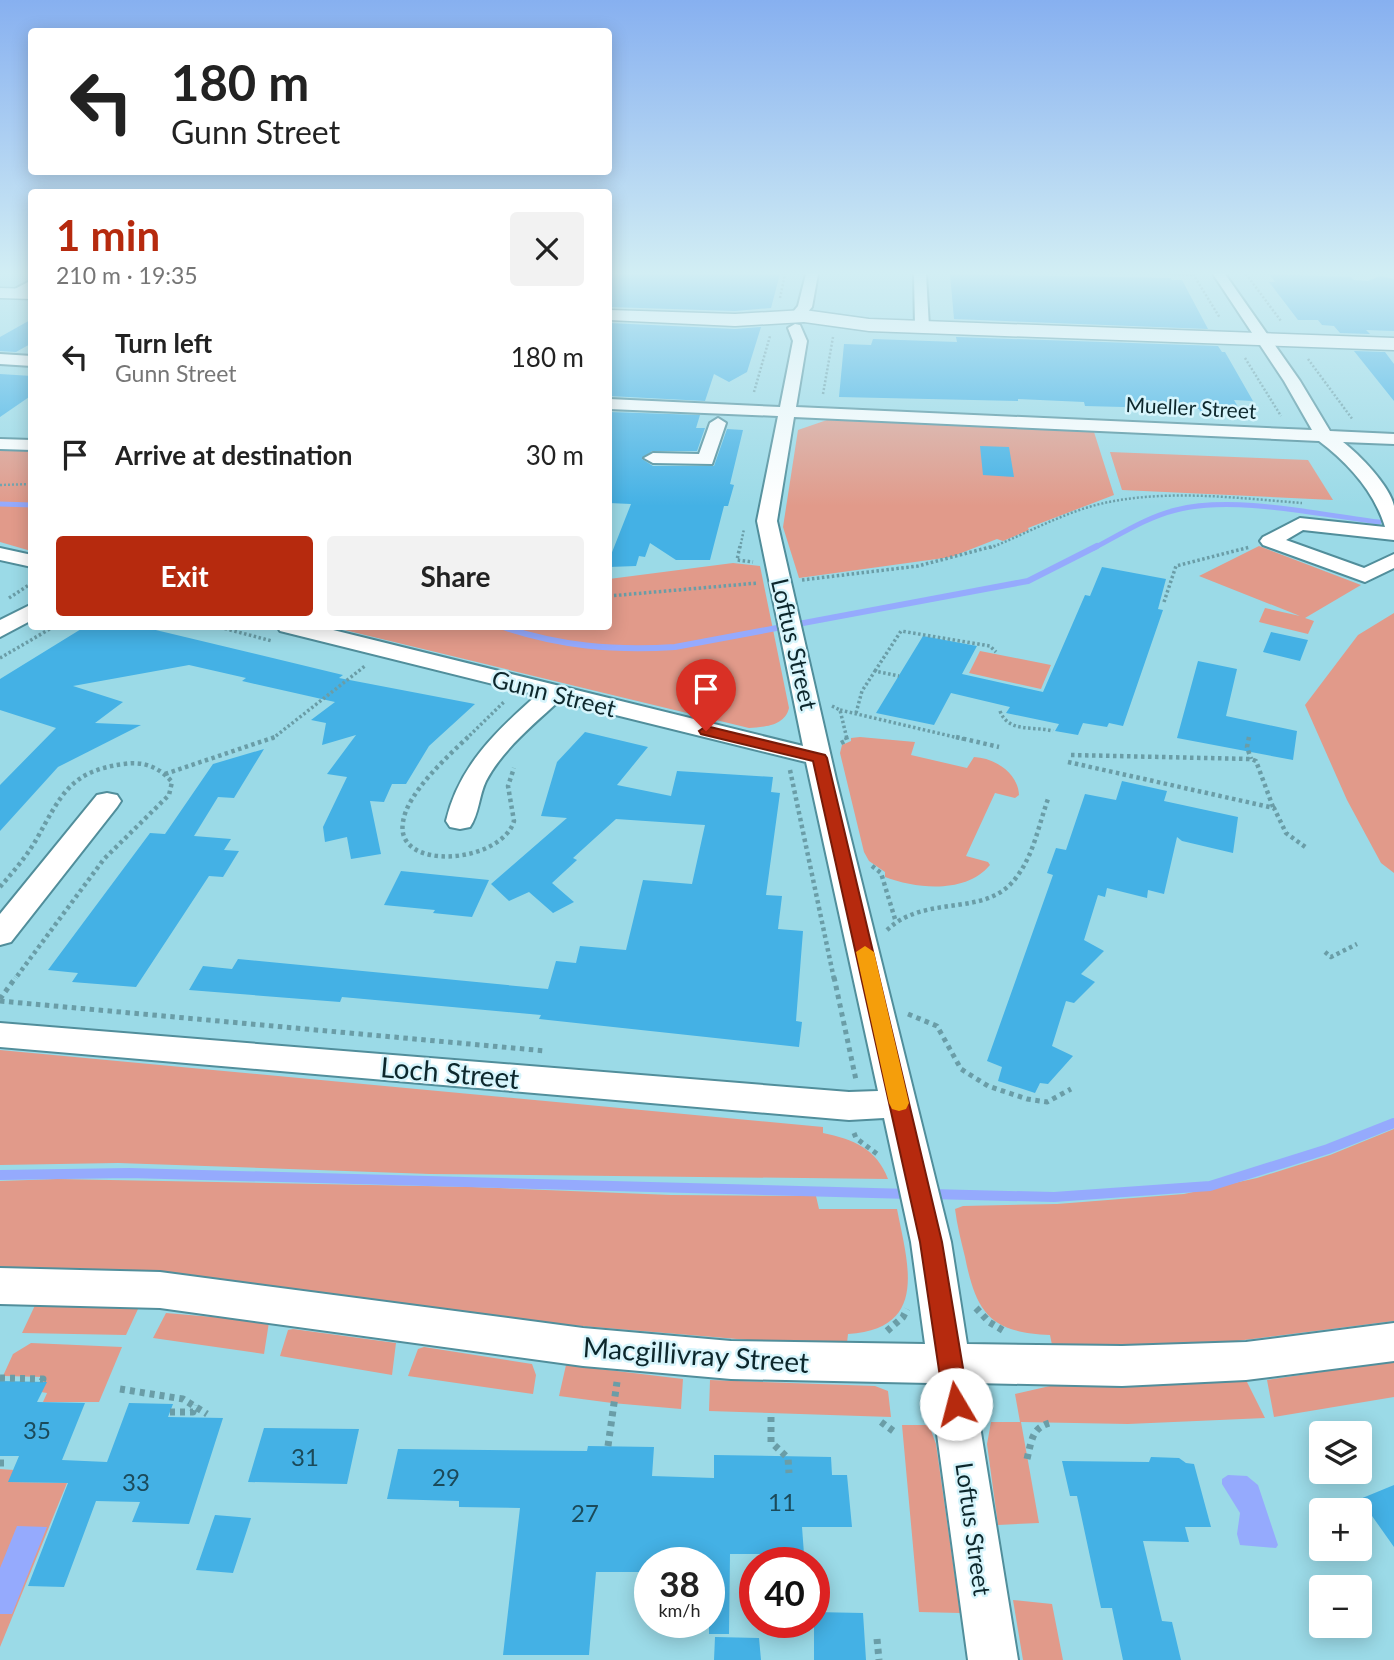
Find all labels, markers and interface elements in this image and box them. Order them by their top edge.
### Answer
text: 180 m [171,53,309,111]
icon: left [56,56,147,147]
text: Gunn Street [171,112,340,151]
text: 1 min [56,210,160,260]
button: close [510,212,584,286]
text: 210 m · 19:35 [56,261,198,289]
text: Turn left [115,327,212,359]
icon: left [56,338,94,376]
text: 180 m [511,341,584,373]
text: Gunn Street [115,359,237,387]
street label: Mueller Street [1125,391,1258,423]
icon: arrive [56,436,94,474]
text: Arrive at destination [115,439,352,471]
text: 30 m [526,439,584,471]
button: Exit [56,536,313,616]
button: Share [327,536,584,616]
street label: Loftus Street [766,575,824,713]
pin [676,659,736,731]
street label: Gunn Street [489,664,619,723]
icon: arrive [687,670,725,708]
street label: Loch Street [379,1049,521,1095]
street label: Macgillivray Street [582,1329,810,1379]
position arrow [919,1367,993,1441]
house number: 35 [23,1415,51,1444]
map controls [1309,1421,1372,1638]
button: layers [1309,1421,1372,1484]
house number: 31 [291,1442,319,1471]
street label: Loftus Street [950,1460,998,1598]
house number: 29 [432,1462,460,1491]
house number: 33 [122,1467,150,1496]
house number: 11 [768,1487,796,1516]
house number: 27 [571,1498,599,1527]
button: + [1309,1498,1372,1561]
speed limit sign: 40 [739,1547,830,1638]
text: 38 [659,1562,700,1604]
button: − [1309,1575,1372,1638]
text: km/h [658,1599,701,1621]

